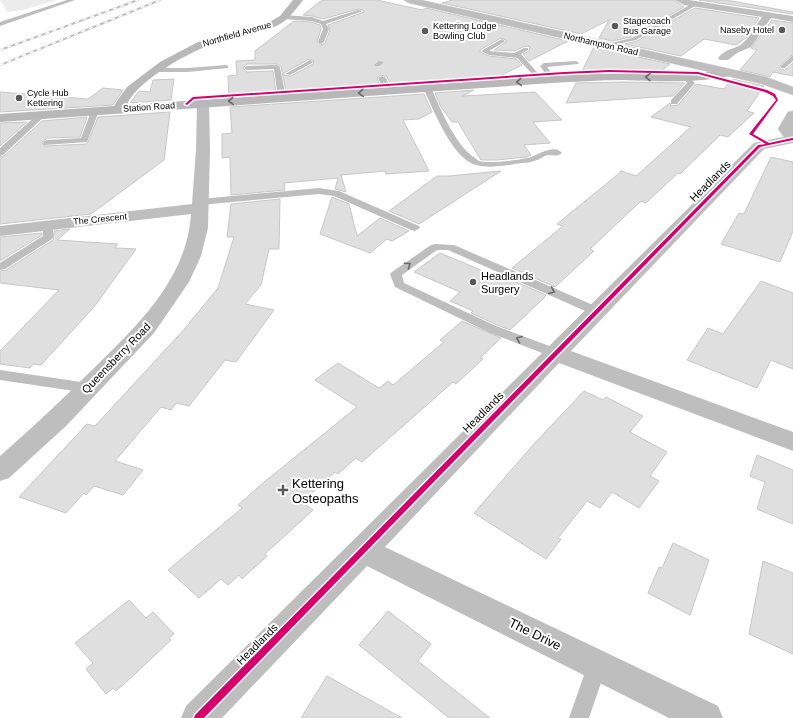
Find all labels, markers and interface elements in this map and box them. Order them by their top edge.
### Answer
place label: Stagecoach Bus Garage [623,16,671,36]
street label: Northfield Avenue [202,19,272,49]
place label: Kettering Lodge Bowling Club [433,21,497,41]
marker: Stagecoach Bus Garage [610,21,620,31]
place label: Naseby Hotel [720,25,774,35]
marker: Naseby Hotel [777,25,787,35]
marker: Kettering Lodge Bowling Club [420,26,430,36]
street label: Northampton Road [563,31,639,57]
one-way arrow [645,73,651,81]
one-way arrow [515,77,522,86]
place label: Cycle Hub Kettering [27,88,69,108]
one-way arrow [358,88,364,97]
marker: Cycle Hub Kettering [14,93,24,103]
one-way arrow [228,97,234,106]
street label: Station Road [123,100,175,114]
street label: Headlands [687,158,733,204]
street label: The Crescent [73,211,128,227]
one-way arrow [404,263,411,270]
place label: Headlands Surgery [481,270,534,295]
marker: Headlands Surgery [468,277,478,287]
one-way arrow [548,287,555,295]
street label: Queensberry Road [79,320,153,396]
one-way arrow [515,336,522,344]
street label: Headlands [460,389,506,435]
place label: Kettering Osteopaths [292,476,359,506]
marker: Kettering Osteopaths [277,484,289,496]
street label: The Drive [506,615,564,653]
street label: Headlands [234,621,280,667]

